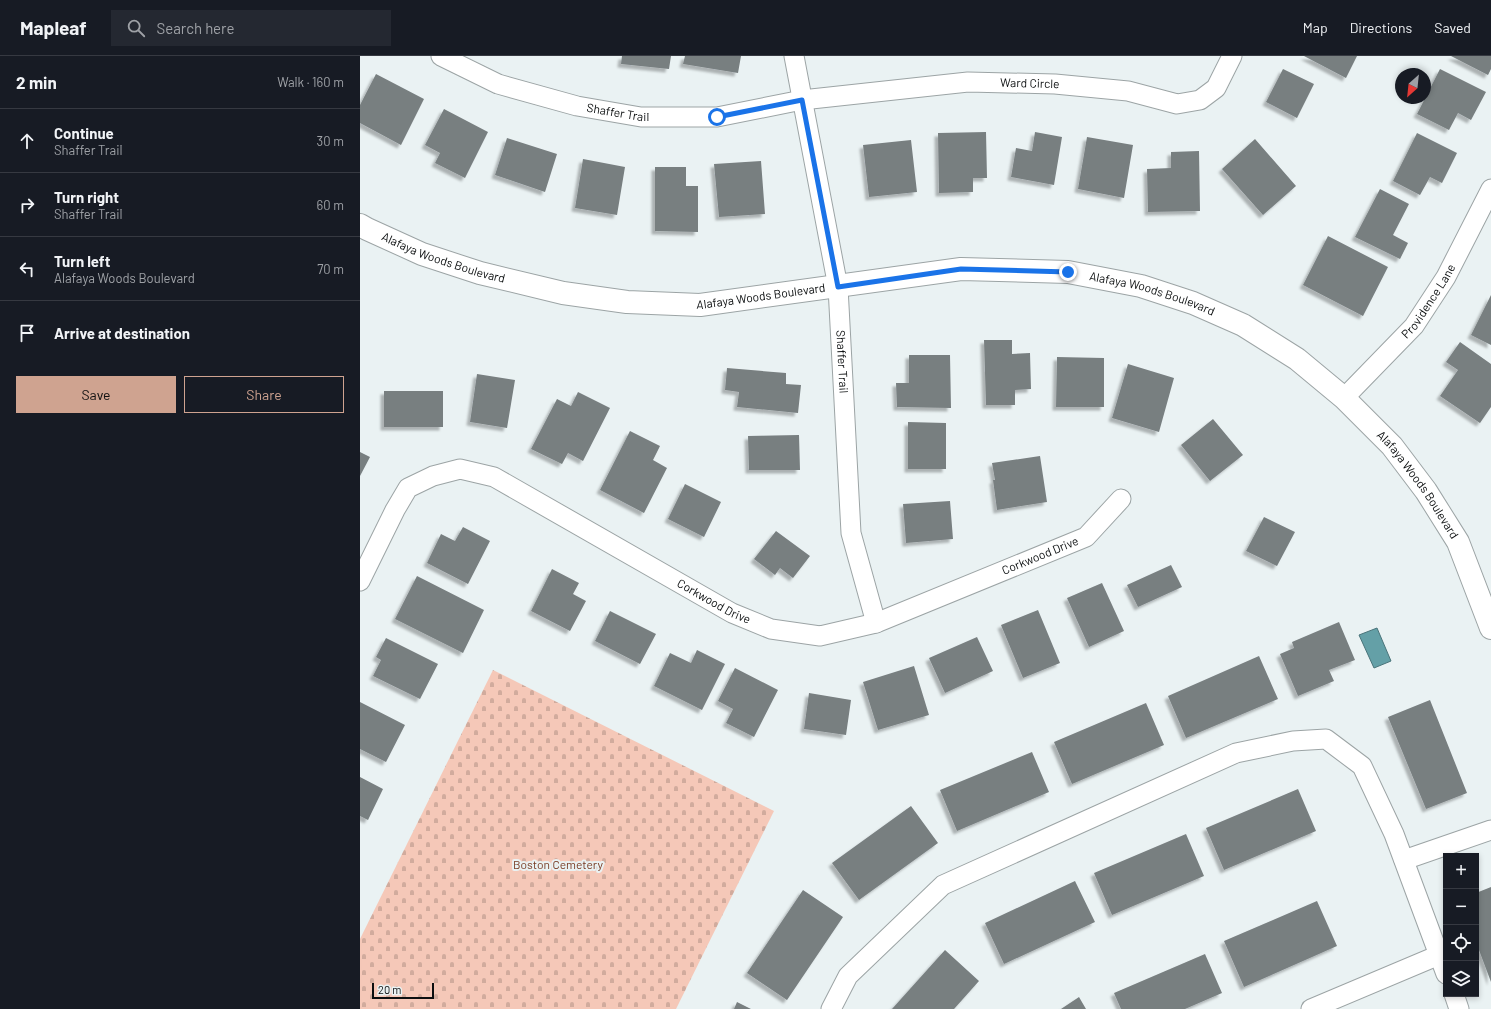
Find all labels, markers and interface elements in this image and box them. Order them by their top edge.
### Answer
search box [111,10,391,46]
text: Mapleaf [20,16,87,39]
icon: search [125,17,147,39]
text: Search here [157,19,235,37]
text: Map [1303,19,1328,36]
text: Directions [1350,19,1412,36]
text: Saved [1434,19,1471,36]
north arrow [1395,68,1431,104]
text: 2 min [16,72,57,92]
text: Walk · 160 m [277,74,344,90]
street label: Ward Circle [1000,75,1060,90]
street label: Shaffer Trail [586,100,649,123]
route start [708,108,726,126]
text: Continue [54,124,114,142]
icon: ahead [16,130,38,152]
text: 30 m [317,133,344,149]
text: Shaffer Trail [54,142,122,158]
text: Turn right [54,188,119,206]
icon: right [16,194,38,216]
text: 60 m [317,197,344,213]
text: Shaffer Trail [54,206,122,222]
street label: Alafaya Woods Boulevard [380,229,507,285]
text: Turn left [54,252,110,270]
icon: left [16,258,38,280]
text: 70 m [317,261,344,277]
street label: Providence Lane [1398,261,1457,341]
route end [1059,263,1077,281]
street label: Alafaya Woods Boulevard [1088,268,1217,318]
text: Alafaya Woods Boulevard [54,270,195,286]
street label: Alafaya Woods Boulevard [696,280,826,311]
icon: arrive [16,322,38,344]
text: Arrive at destination [54,324,190,342]
street label: Shaffer Trail [834,330,852,394]
button: Save [16,376,176,413]
button: Share [184,376,344,413]
street label: Alafaya Woods Boulevard [1375,427,1462,541]
street label: Corkwood Drive [999,533,1080,577]
street label: Corkwood Drive [675,575,753,626]
map controls [1443,853,1479,997]
button: + [1443,853,1479,889]
park label: Boston Cemetery [513,857,603,871]
button: − [1443,889,1479,925]
button: locate [1443,925,1479,961]
button: layers [1443,961,1479,997]
scale bar [372,981,434,1000]
text: 20 m [378,983,401,996]

